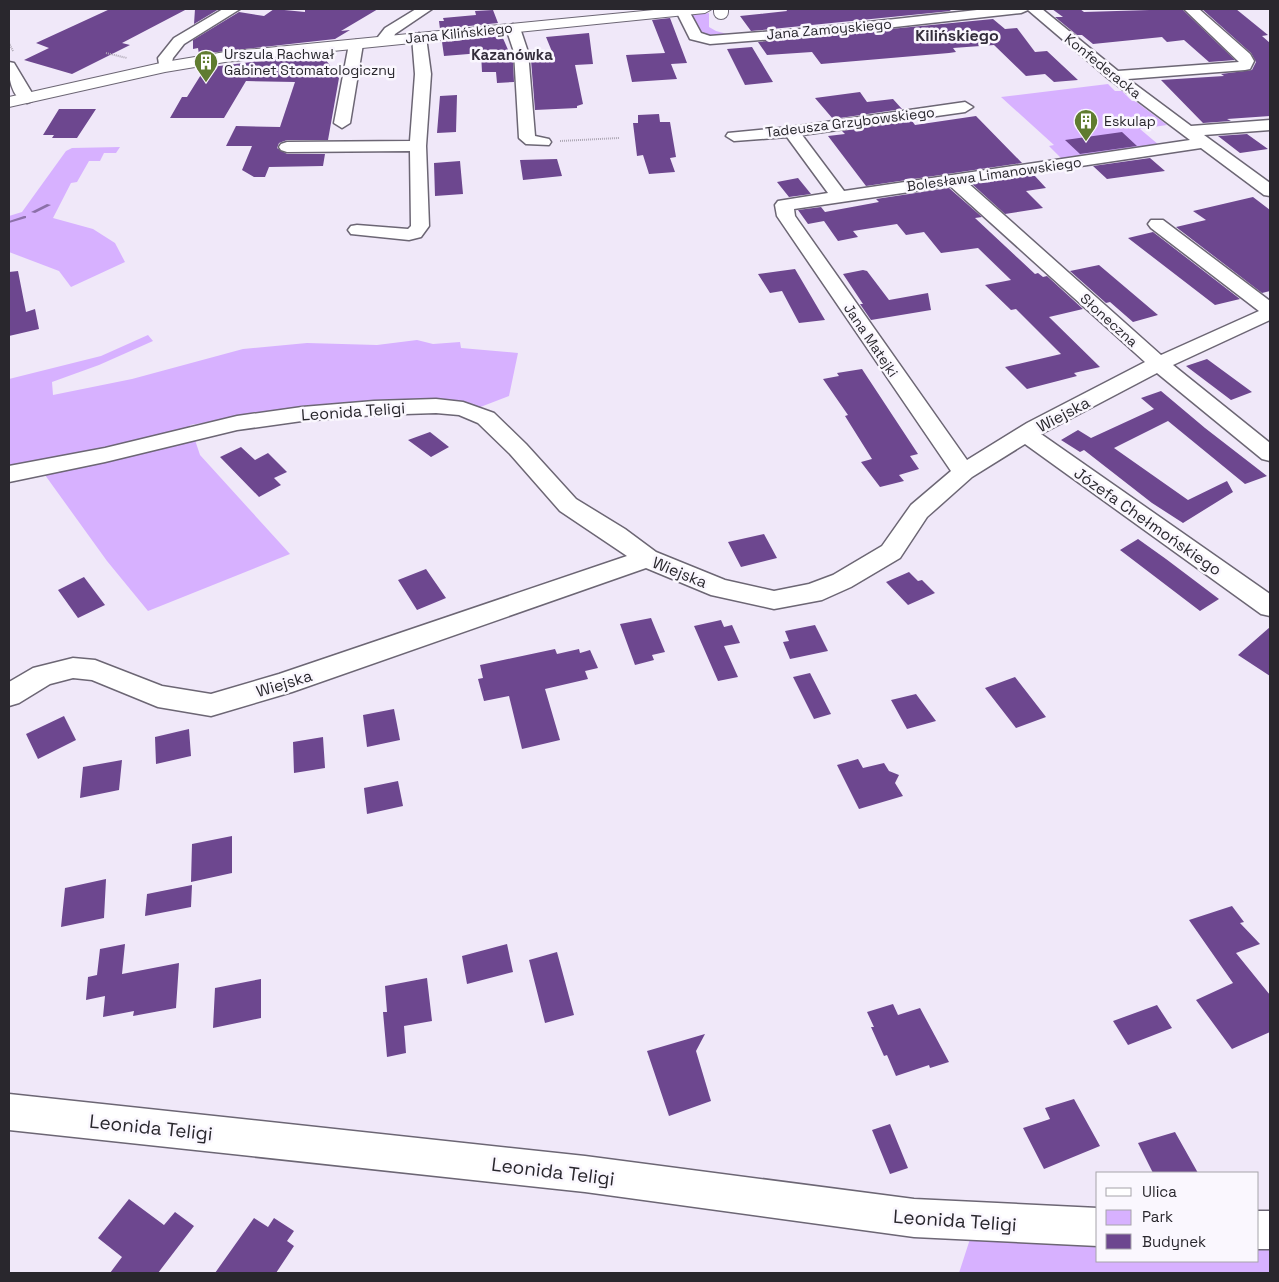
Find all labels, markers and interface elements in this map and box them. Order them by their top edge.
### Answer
street label: Jana Zamoyskiego [766,15,892,43]
street label: Jana Kilińskiego [404,18,514,48]
district label: Kilińskiego [915,25,999,46]
street label: Konfederacka [1061,30,1145,102]
place label: Urszula Rachwał Gabinet Stomatologiczny [224,45,395,79]
district label: Kazanówka [471,45,553,64]
building icon: Urszula Rachwał Gabinet Stomatologiczny [193,49,219,83]
street label: Tadeusza Grzybowskiego [764,103,936,141]
building icon: Eskulap [1073,108,1099,142]
place label: Eskulap [1104,112,1156,130]
street label: Bolesława Limanowskiego [905,153,1083,195]
street label: Słoneczna [1076,289,1142,351]
street label: Jana Matejki [840,300,902,380]
street label: Wiejska [1033,392,1094,437]
street label: Leonida Teligi [300,397,406,426]
street label: Józefa Chełmońskiego [1070,462,1226,580]
street label: Wiejska [649,552,710,593]
street label: Wiejska [254,665,315,702]
street label: Leonida Teligi [88,1109,214,1146]
street label: Leonida Teligi [490,1152,616,1191]
legend [1096,1172,1259,1262]
text: Ulica [1142,1182,1177,1201]
street label: Leonida Teligi [892,1204,1018,1237]
text: Park [1142,1207,1173,1226]
text: Budynek [1142,1232,1206,1251]

